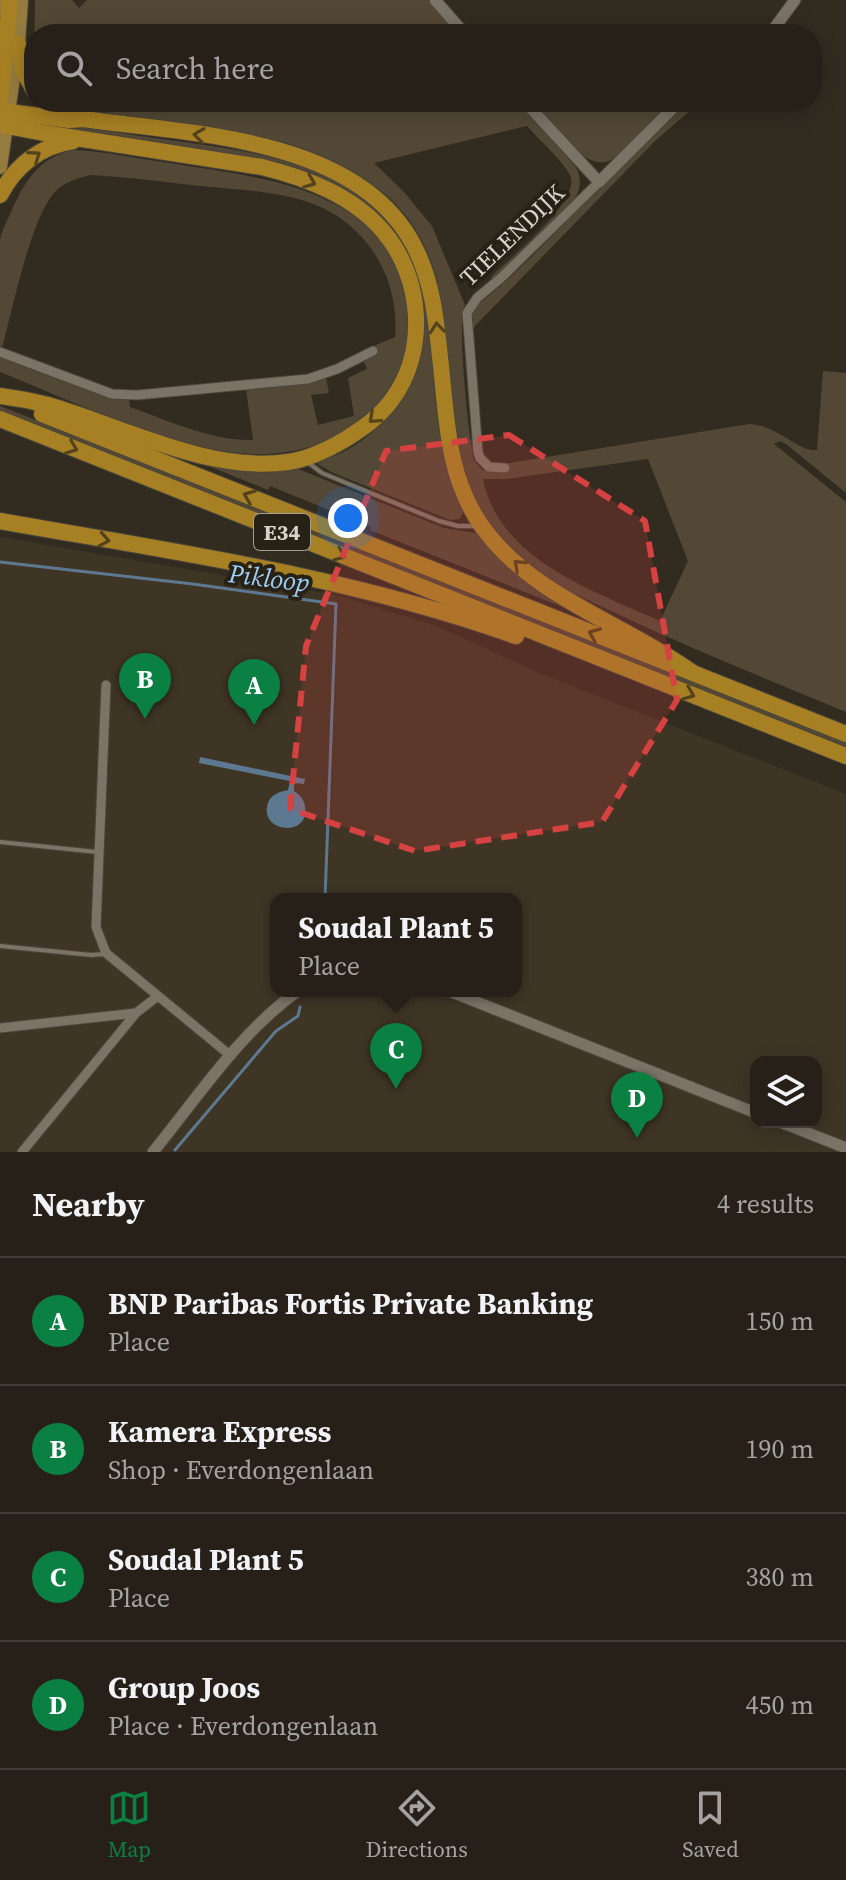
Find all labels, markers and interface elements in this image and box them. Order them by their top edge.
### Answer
search box [24,24,822,112]
icon: search [52,46,96,90]
text: Search here [116,48,274,89]
one-way arrow [192,127,205,144]
one-way arrow [27,151,41,166]
one-way arrow [301,172,316,188]
street label: TIELENDIJK [452,177,572,293]
one-way arrow [428,321,445,334]
one-way arrow [368,409,383,423]
one-way arrow [64,438,78,455]
one-way arrow [243,489,257,506]
your location [328,498,368,538]
road number: E34 [254,514,310,550]
one-way arrow [98,530,111,547]
one-way arrow [332,545,346,562]
water label: Pikloop [226,555,311,601]
one-way arrow [513,561,528,575]
one-way arrow [588,627,602,643]
pin: B [119,653,171,719]
pin: A [228,659,280,725]
one-way arrow [681,684,695,700]
popup [270,893,522,997]
text: Soudal Plant 5 [298,907,494,948]
text: Place [298,948,360,984]
pin: C [370,1023,422,1089]
map controls [750,1056,822,1128]
button: layers [750,1056,822,1128]
pin: D [611,1072,663,1138]
text: Nearby [32,1181,145,1227]
text: 4 results [717,1186,814,1222]
text: BNP Paribas Fortis Private Banking [108,1283,593,1324]
text: A [49,1303,67,1339]
text: 150 m [746,1303,814,1339]
text: Place [108,1324,170,1360]
text: Kamera Express [108,1411,331,1452]
text: B [50,1431,66,1467]
text: 190 m [746,1431,814,1467]
text: Shop · Everdongenlaan [108,1452,374,1488]
text: Soudal Plant 5 [108,1539,304,1580]
text: C [50,1559,66,1595]
text: 380 m [746,1559,814,1595]
text: Place [108,1580,170,1616]
text: Group Joos [108,1667,260,1708]
text: D [49,1687,67,1723]
text: 450 m [746,1687,814,1723]
text: Place · Everdongenlaan [108,1708,378,1744]
tab: Map [107,1786,151,1864]
tab: Directions [366,1786,468,1864]
tab: Saved [682,1786,739,1864]

